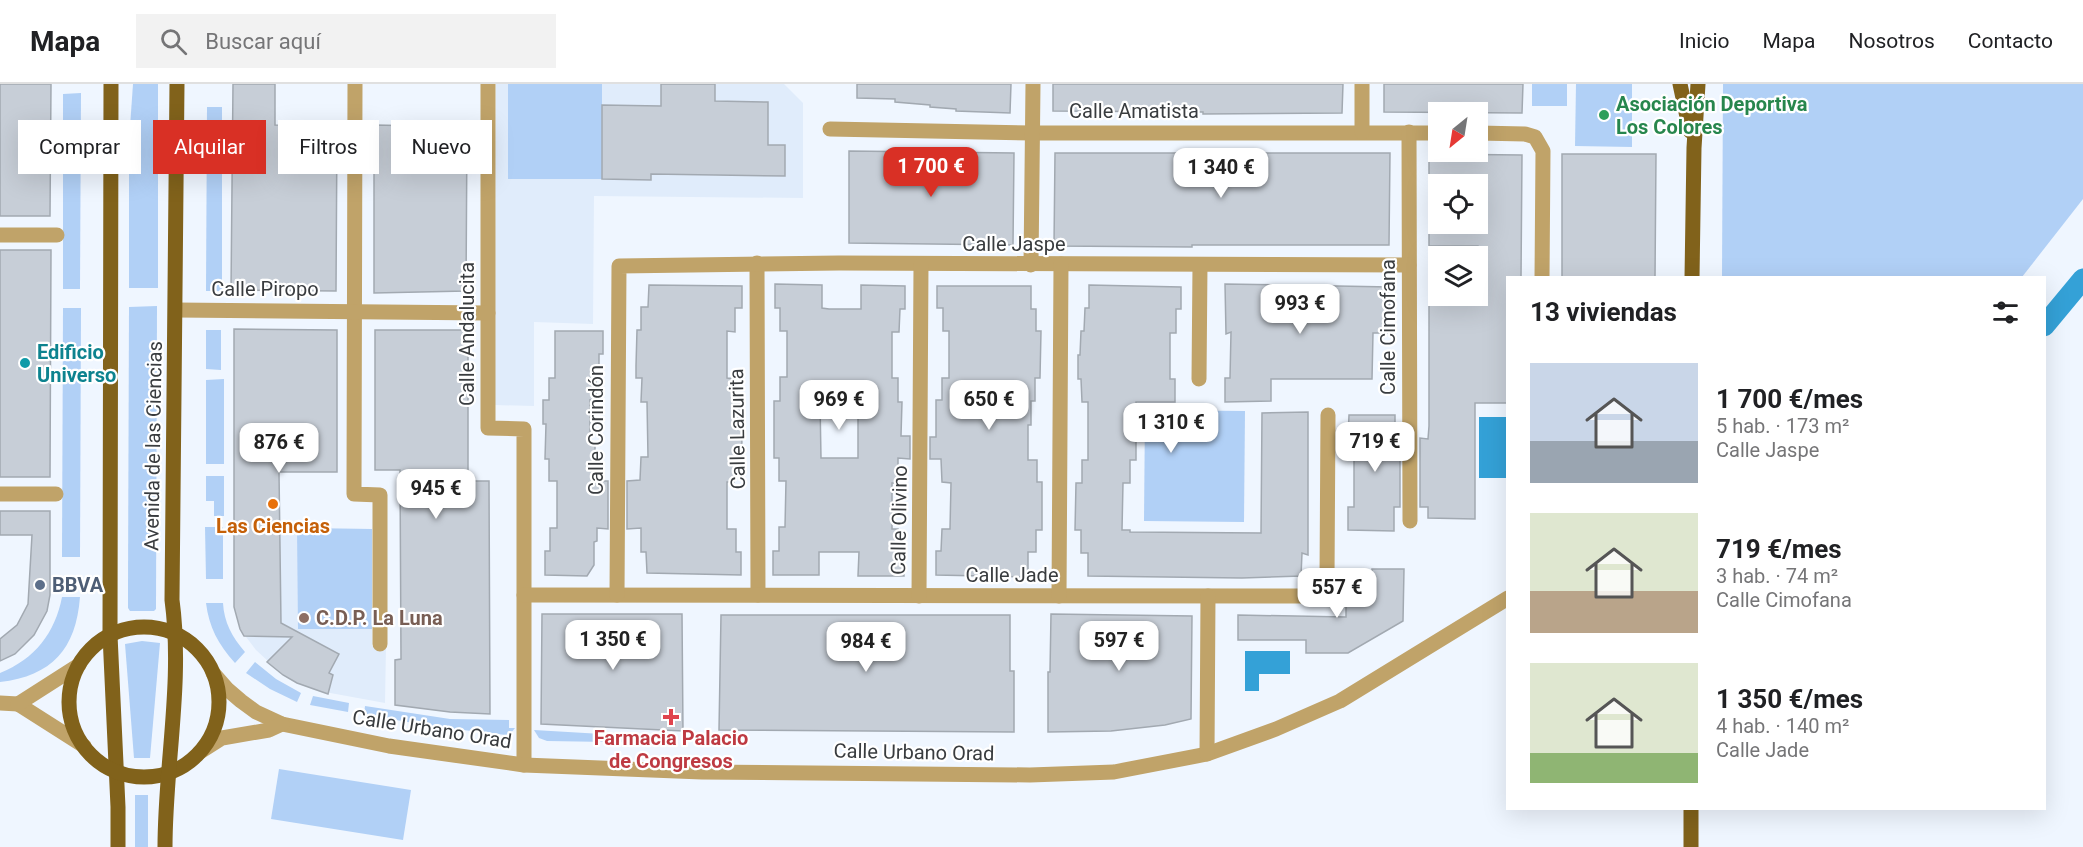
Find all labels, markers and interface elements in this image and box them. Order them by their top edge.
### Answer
search box [136,14,556,68]
text: Mapa [30,25,100,58]
icon: search [157,25,190,58]
text: Buscar aquí [205,29,321,54]
text: Inicio [1679,29,1729,53]
text: Mapa [1762,29,1815,53]
text: Nosotros [1848,29,1935,53]
text: Contacto [1968,29,2053,53]
place label: Asociación Deportiva Los Colores [1616,92,1808,139]
street label: Calle Amatista [1069,99,1199,123]
north arrow [1428,102,1488,162]
map controls [1428,102,1488,306]
marker: Asociación Deportiva Los Colores [1597,108,1611,122]
chip: Comprar [18,120,141,174]
chip: Alquilar [153,120,266,174]
chip: Filtros [278,120,379,174]
chip: Nuevo [391,120,492,174]
pin: 1 700 € [876,147,986,198]
pin: 1 340 € [1166,148,1276,199]
text: 1 700 € [897,154,965,178]
text: 1 340 € [1187,155,1255,179]
button: locate [1428,174,1488,234]
street label: Calle Jaspe [962,232,1066,256]
button: layers [1428,246,1488,306]
street label: Calle Cimofana [1376,259,1400,395]
street label: Calle Andalucita [455,262,479,406]
street label: Calle Piropo [211,277,319,301]
pin: 993 € [1258,284,1342,335]
text: 993 € [1275,291,1325,315]
icon: filters [1989,296,2022,329]
text: 13 viviendas [1530,297,1677,327]
place label: Edificio Universo [37,340,116,387]
street label: Avenida de las Ciencias [139,341,167,551]
marker: Edificio Universo [18,356,32,370]
street label: Calle Corindón [584,365,608,495]
street label: Calle Lazurita [724,368,750,490]
pin: 969 € [797,380,881,431]
pin: 650 € [947,380,1031,431]
text: 1 700 €/mes [1716,384,1863,414]
text: 969 € [814,387,864,411]
text: 650 € [964,387,1014,411]
icon: home [1578,387,1650,459]
pin: 1 310 € [1116,403,1226,454]
text: 1 310 € [1137,410,1205,434]
text: 5 hab. · 173 m² [1716,414,1849,438]
pin: 719 € [1333,422,1417,473]
pin: 876 € [237,423,321,474]
text: 719 € [1350,429,1400,453]
text: 876 € [254,430,304,454]
text: Calle Jaspe [1716,438,1819,462]
street label: Calle Olivino [886,465,912,575]
pin: 945 € [394,469,478,520]
text: 945 € [411,476,461,500]
marker: Las Ciencias [266,497,280,511]
place label: Las Ciencias [216,514,330,538]
text: 719 €/mes [1716,534,1842,564]
icon: home [1578,537,1650,609]
street label: Calle Jade [966,563,1059,587]
text: 3 hab. · 74 m² [1716,564,1838,588]
pin: 557 € [1295,568,1379,619]
place label: BBVA [52,573,104,597]
text: 557 € [1312,575,1362,599]
marker: BBVA [33,578,47,592]
text: Calle Cimofana [1716,588,1852,612]
place label: C.D.P. La Luna [316,606,443,630]
marker: C.D.P. La Luna [297,611,311,625]
pin: 1 350 € [558,620,668,671]
pin: 597 € [1077,621,1161,672]
pin: 984 € [824,622,908,673]
text: 1 350 € [579,627,647,651]
text: 597 € [1094,628,1144,652]
text: 984 € [841,629,891,653]
text: 1 350 €/mes [1716,684,1863,714]
icon: home [1578,687,1650,759]
street label: Calle Urbano Orad [351,705,513,753]
marker: Farmacia Palacio de Congresos [664,710,678,724]
text: 4 hab. · 140 m² [1716,714,1849,738]
place label: Farmacia Palacio de Congresos [594,726,748,773]
text: Calle Jade [1716,738,1809,762]
street label: Calle Urbano Orad [833,739,995,765]

